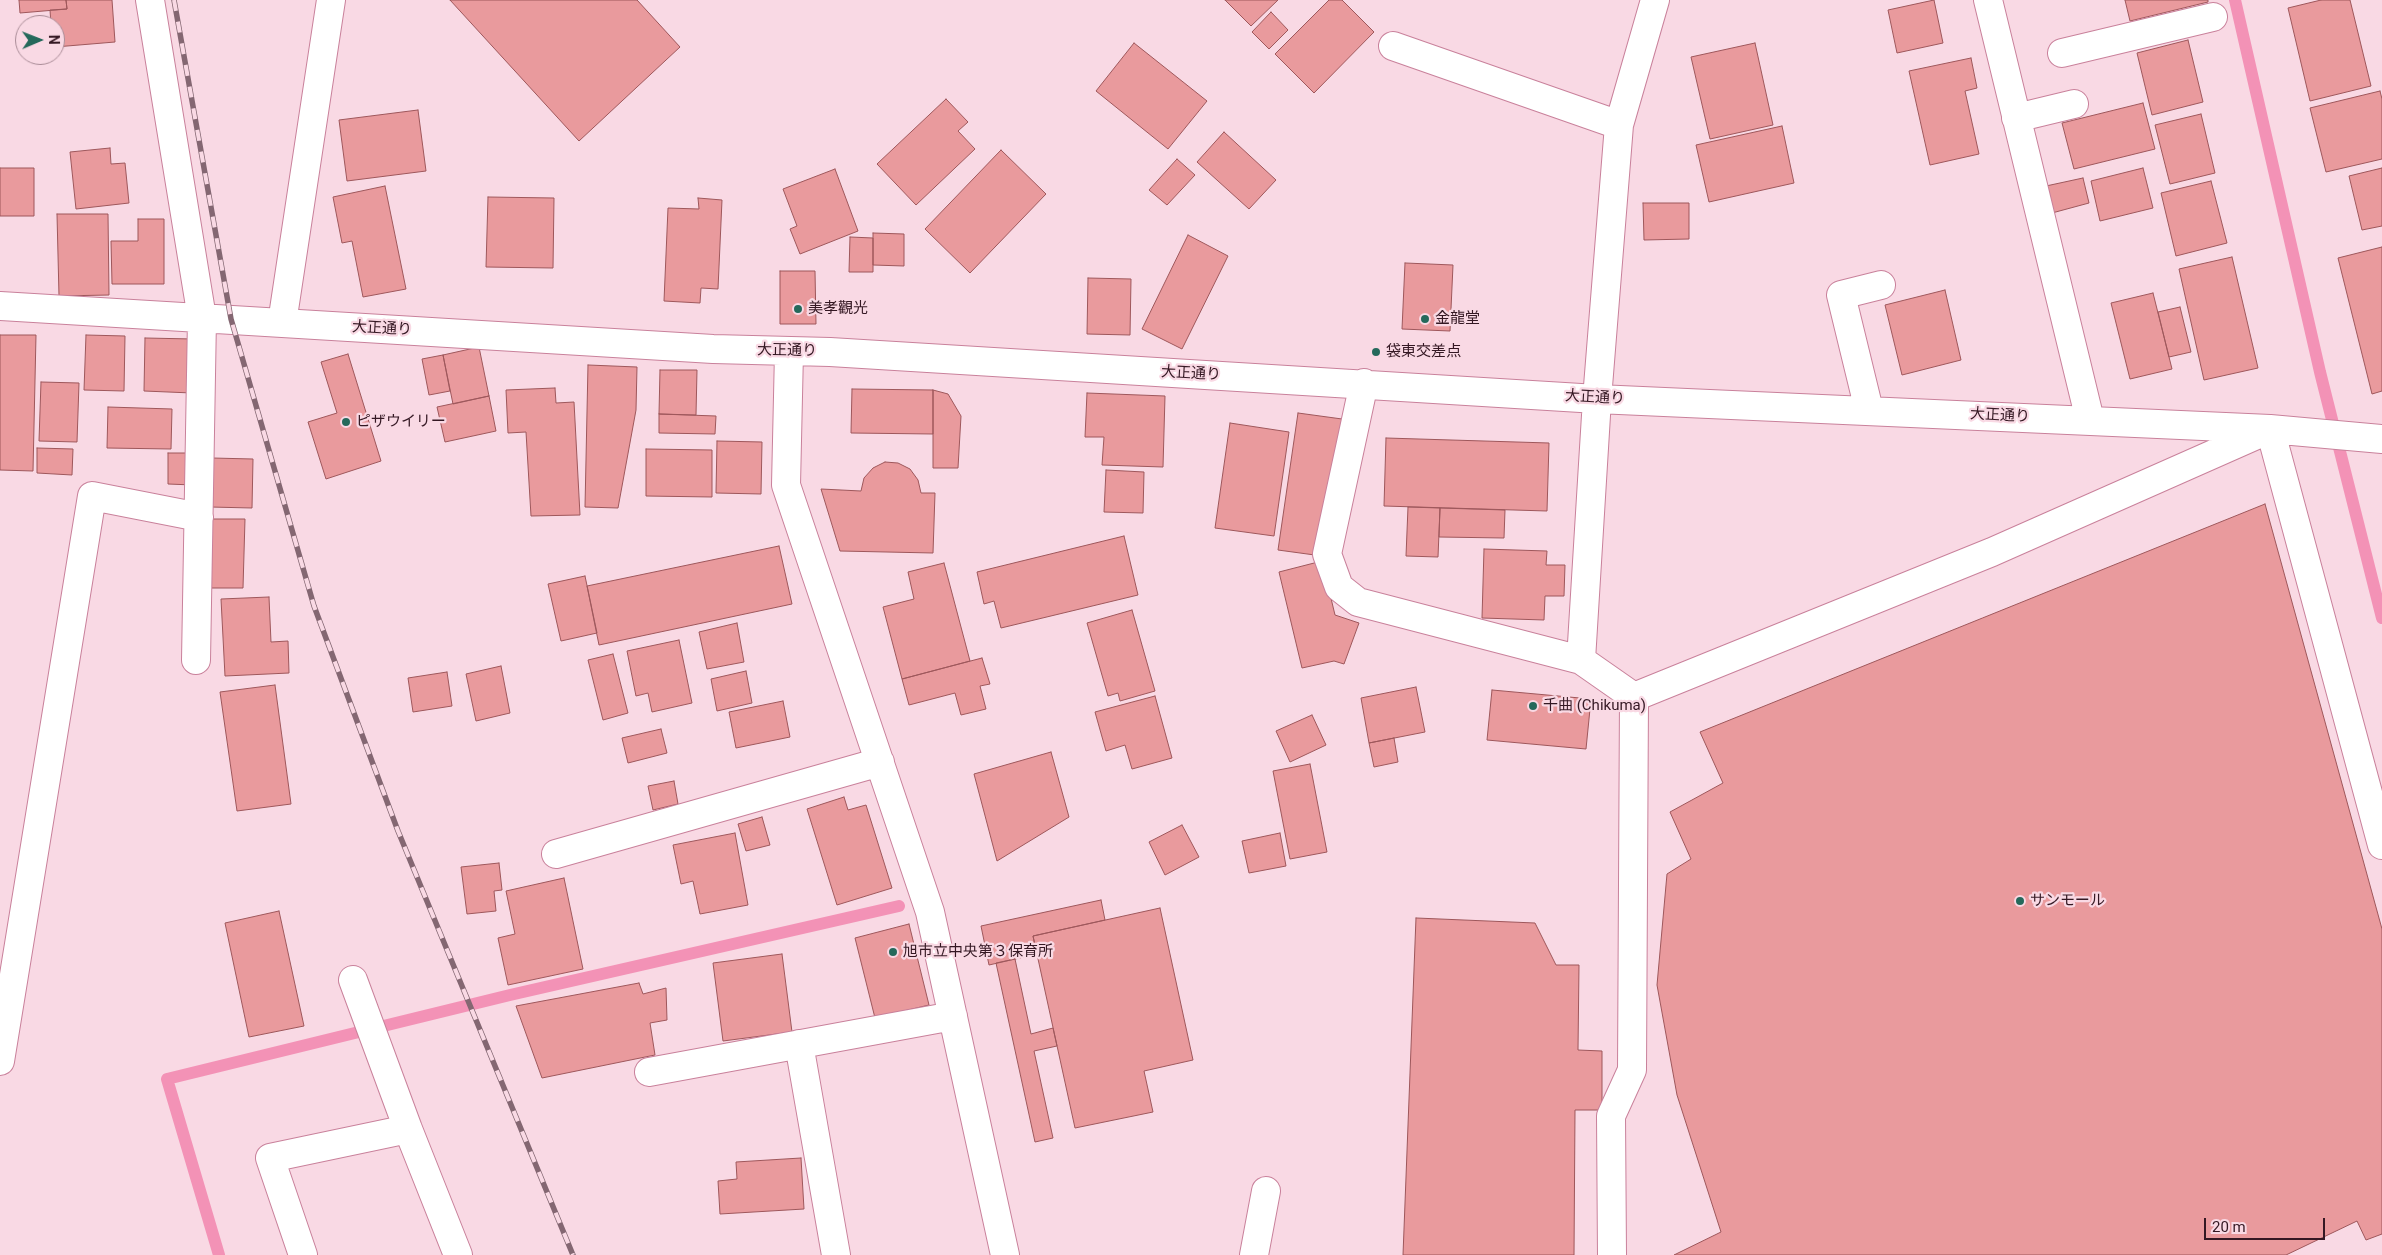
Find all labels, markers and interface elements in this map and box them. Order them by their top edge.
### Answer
north arrow [15,15,65,65]
text: N [46,35,62,45]
place label: 美孝觀光 [808,300,868,318]
marker: 美孝觀光 [792,303,804,315]
place label: 金龍堂 [1435,310,1480,328]
marker: 金龍堂 [1419,313,1431,325]
street label: 大正通り [352,318,412,340]
street label: 大正通り [757,341,817,361]
place label: 袋東交差点 [1386,343,1461,361]
marker: 袋東交差点 [1370,346,1382,358]
street label: 大正通り [1161,363,1221,385]
street label: 大正通り [1565,387,1625,409]
street label: 大正通り [1970,405,2030,427]
place label: ピザウイリー [356,413,446,431]
marker: ピザウイリー [340,416,352,428]
place label: 千曲 (Chikuma) [1543,697,1646,715]
marker: 千曲 (Chikuma) [1527,700,1539,712]
place label: サンモール [2030,892,2105,910]
marker: サンモール [2014,895,2026,907]
place label: 旭市立中央第３保育所 [903,943,1053,961]
marker: 旭市立中央第３保育所 [887,946,899,958]
scale bar [2207,1208,2328,1240]
text: 20 m [2212,1218,2246,1236]

